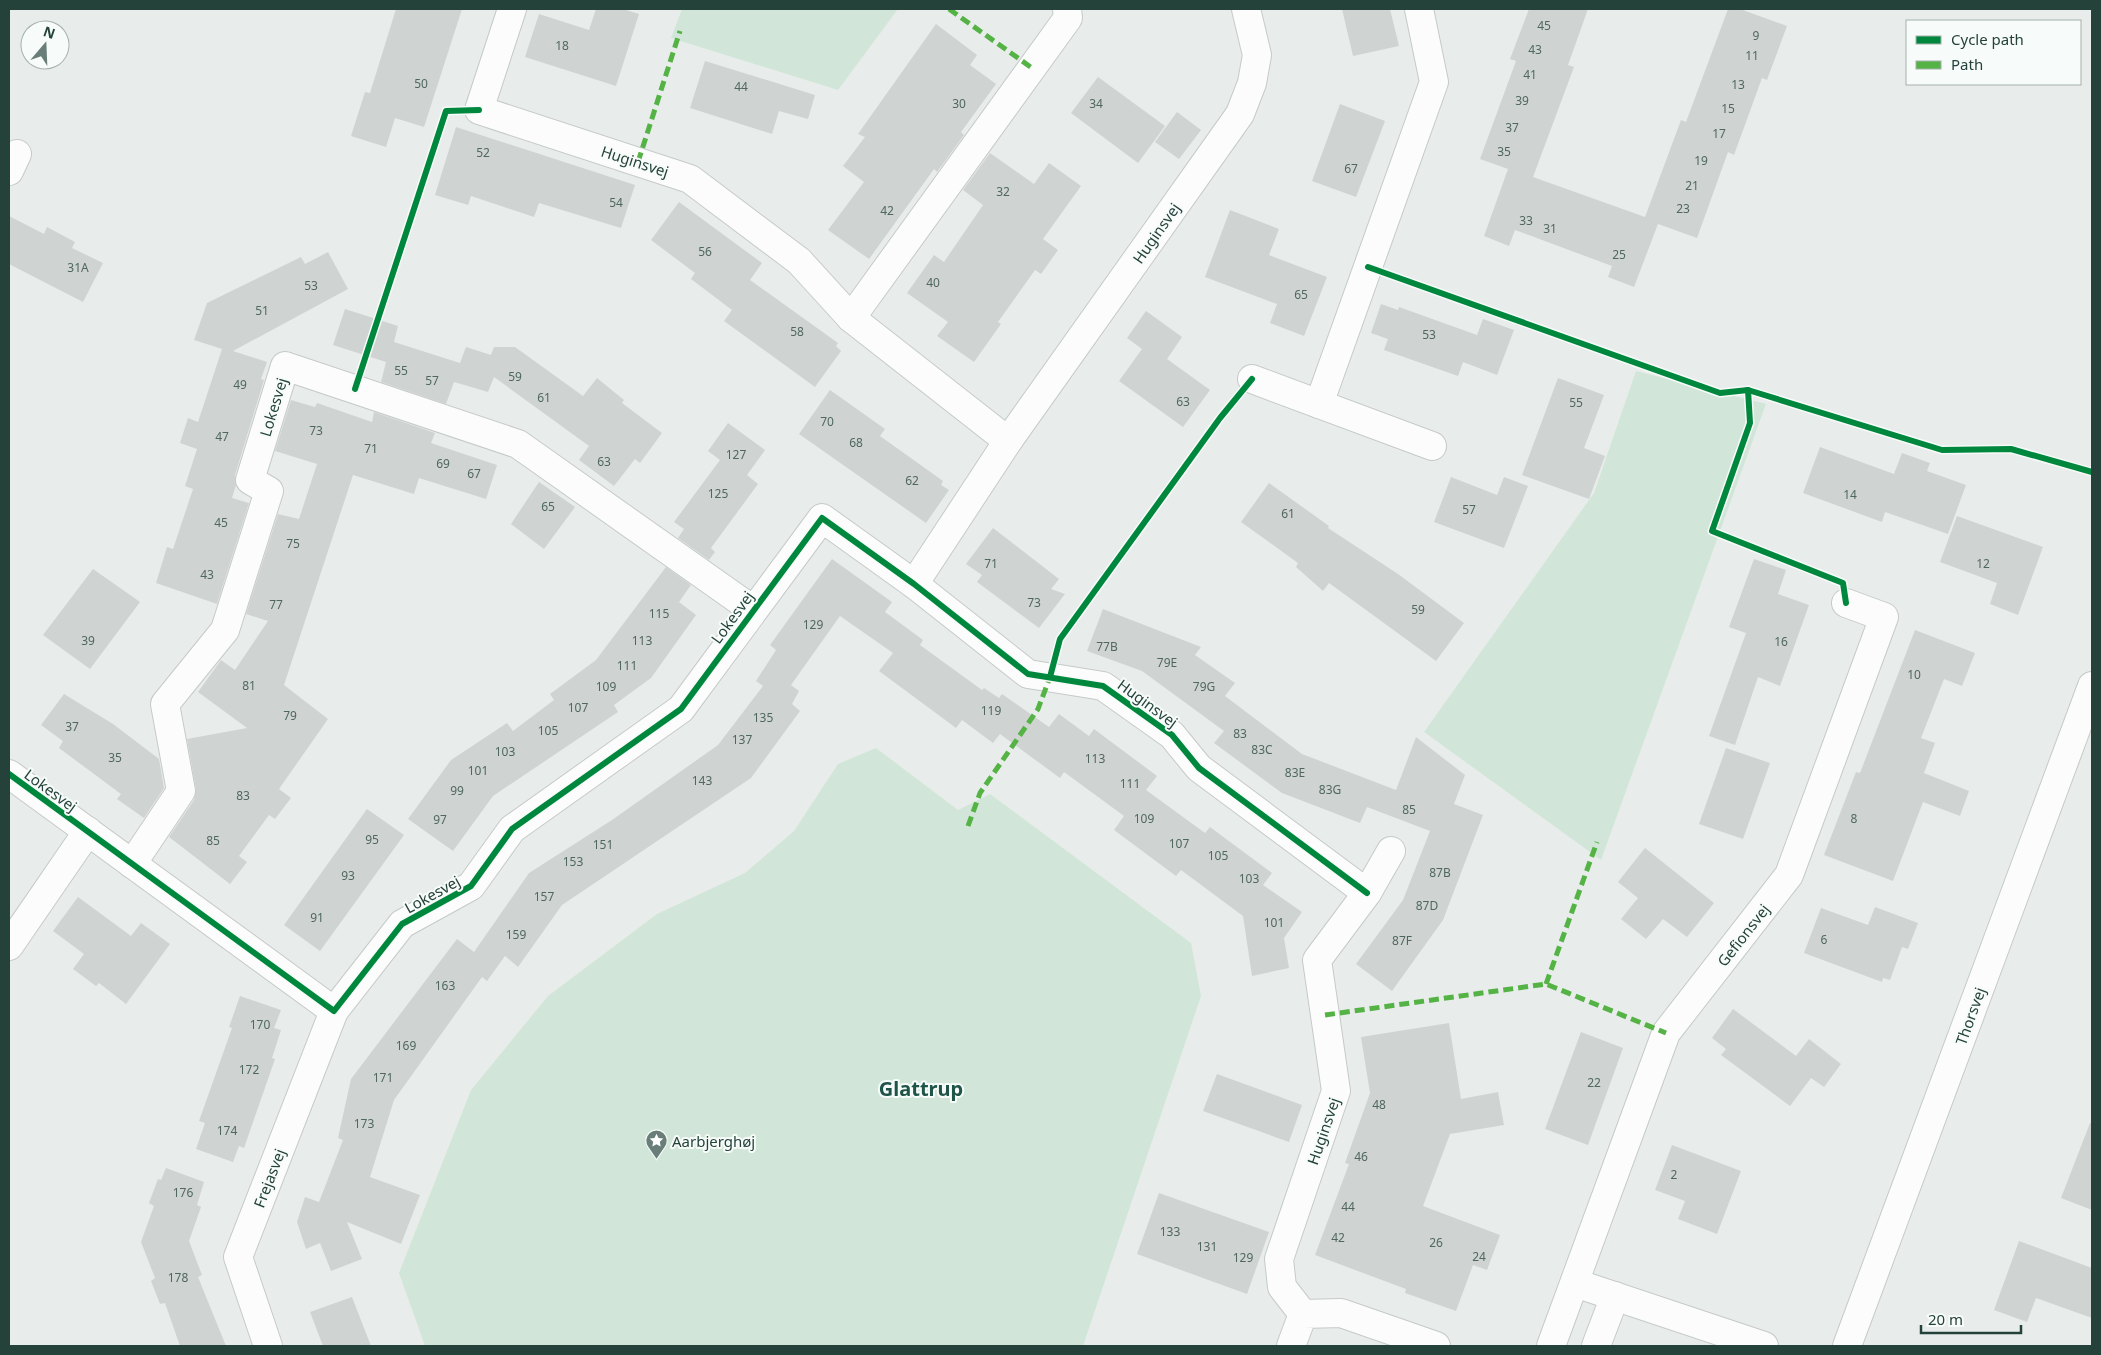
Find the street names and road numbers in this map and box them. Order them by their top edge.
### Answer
street label: Huginsvej [599,141,671,181]
street label: Huginsvej [1128,199,1184,267]
street label: Lokesvej [255,375,291,439]
street label: Lokesvej [706,587,758,647]
street label: Huginsvej [1114,674,1182,732]
street label: Lokesvej [21,764,81,816]
street label: Lokesvej [401,871,463,917]
street label: Gefionsvej [1712,900,1774,970]
street label: Thorsvej [1950,984,1990,1048]
street label: Huginsvej [1302,1095,1344,1167]
street label: Frejasvej [249,1146,289,1210]

